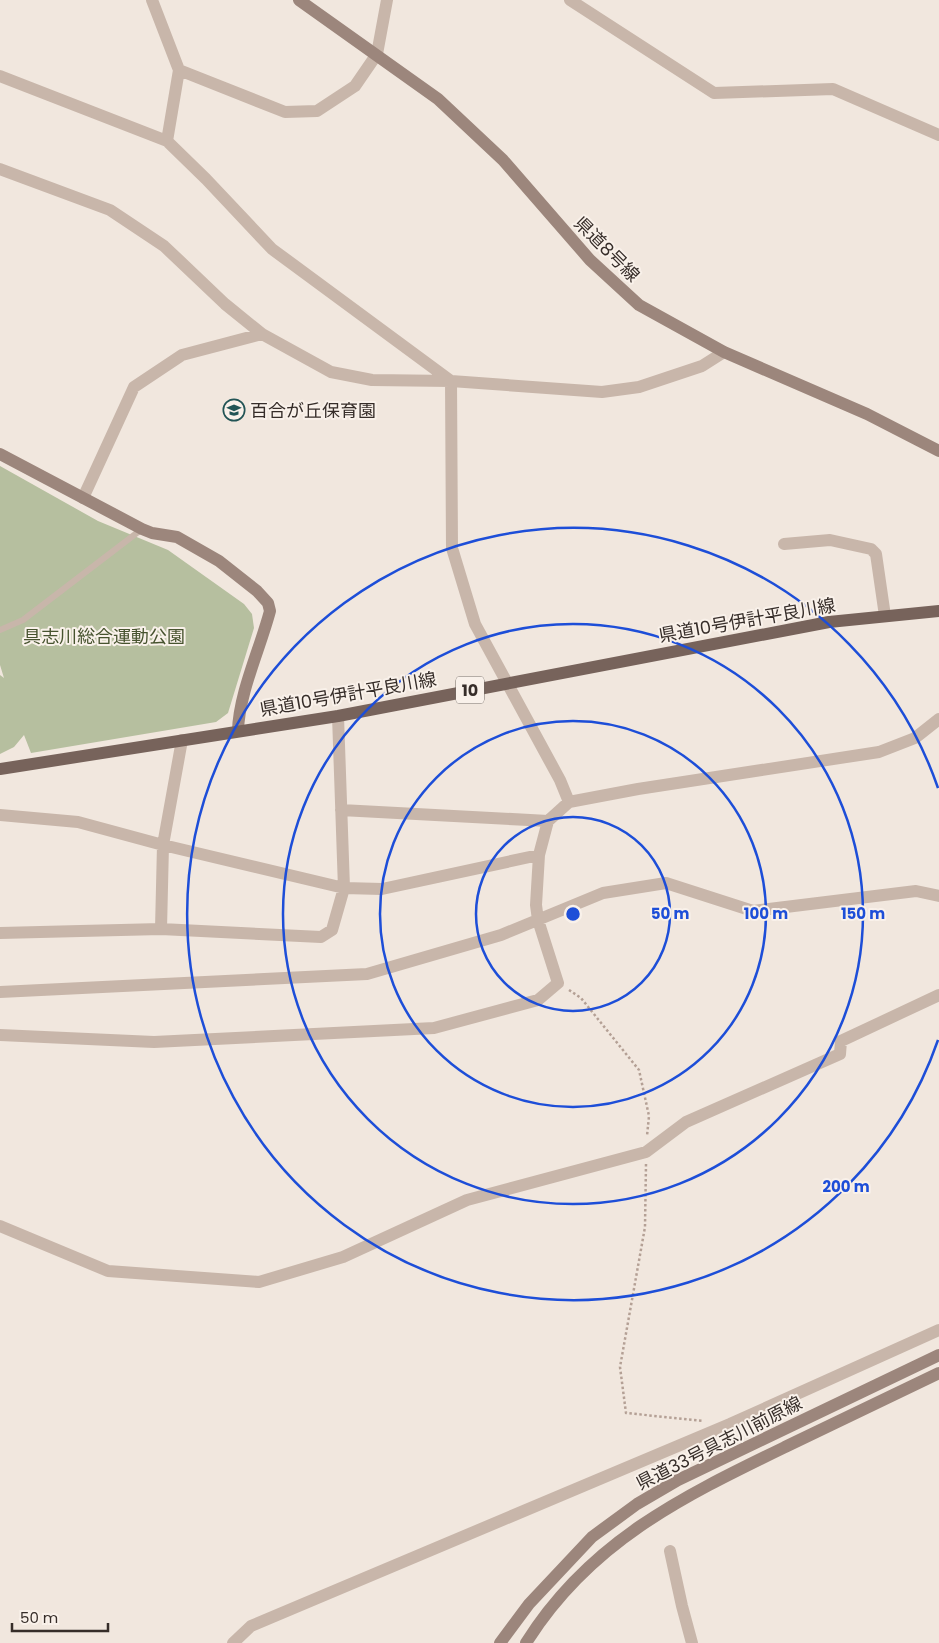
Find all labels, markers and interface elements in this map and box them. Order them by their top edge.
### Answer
street label: 県道8号線 [569,211,645,287]
school or university icon: 百合が丘保育園 [222,398,246,422]
place label: 百合が丘保育園 [250,398,376,423]
street label: 県道10号伊計平良川線 [657,592,837,648]
park label: 具志川総合運動公園 [23,624,185,649]
street label: 県道10号伊計平良川線 [258,666,438,722]
road number: 10 [456,676,484,704]
text: 50 m [651,903,689,924]
text: 100 m [744,903,788,924]
text: 150 m [841,903,885,924]
centre of rings [564,905,582,923]
text: 200 m [822,1176,870,1197]
street label: 県道33号具志川前原線 [632,1390,806,1496]
scale bar [12,1600,109,1632]
text: 50 m [20,1607,58,1628]

